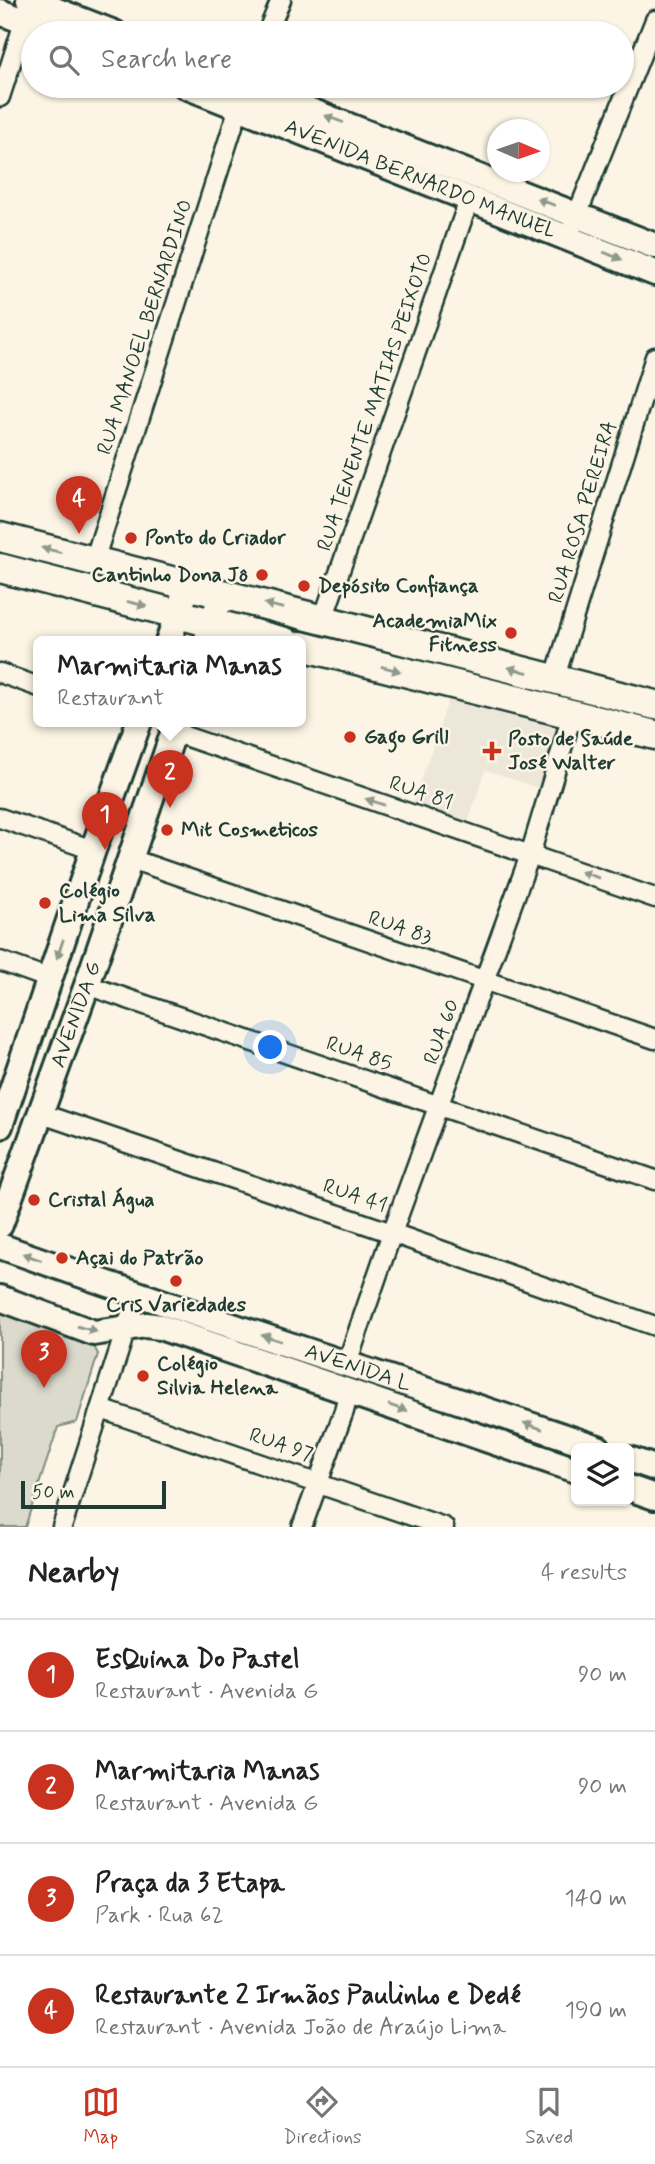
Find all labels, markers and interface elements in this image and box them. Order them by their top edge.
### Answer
search box [21,21,634,98]
icon: search [45,41,83,79]
text: Search here [101,43,232,77]
street label: AVENIDA BERNARDO MANUEL [280,113,560,246]
one-way arrow [324,114,345,125]
north arrow [487,119,550,182]
street label: RUA MANOEL BERNARDINO [90,196,200,458]
one-way arrow [535,197,556,208]
street label: RUA TENENTE MATIAS PEIXOTO [311,249,439,555]
one-way arrow [603,251,624,262]
street label: RUA ROSA PEREIRA [542,417,624,607]
pin: 4 [56,476,102,534]
place label: Ponto do Criador [145,524,287,552]
marker: Ponto do Criador [123,530,139,546]
one-way arrow [40,544,62,555]
place label: Cantinho Dona Jô [91,561,248,589]
marker: Cantinho Dona Jô [254,567,270,583]
place label: Depósito Confiança [318,572,479,600]
marker: Depósito Confiança [296,578,312,594]
one-way arrow [127,599,148,609]
one-way arrow [263,600,285,611]
place label: AcademiaMix Fitness [372,607,498,659]
marker: AcademiaMix Fitness [503,625,519,641]
popup [33,636,306,727]
text: Marmitaria Manas [57,650,282,684]
one-way arrow [380,664,402,675]
one-way arrow [506,664,528,675]
text: Restaurant [57,684,164,714]
place label: Gago Grill [364,723,448,753]
place label: Posto de Saúde José Walter [508,725,634,777]
marker: Gago Grill [342,729,358,745]
marker: Posto de Saúde José Walter [482,741,502,761]
pin: 2 [147,750,193,808]
street label: RUA 81 [385,769,457,817]
pin: 1 [82,792,128,850]
one-way arrow [365,796,386,807]
place label: Mit Cosmeticos [181,816,319,844]
marker: Mit Cosmeticos [159,822,175,838]
one-way arrow [580,869,601,880]
place label: Colégio Lima Silva [59,877,156,929]
marker: Colégio Lima Silva [37,895,53,911]
street label: RUA 83 [364,904,436,952]
one-way arrow [54,938,65,959]
street label: AVENIDA G [44,957,108,1071]
street label: RUA 60 [417,995,467,1069]
your location [253,1030,287,1064]
street label: RUA 85 [322,1030,396,1078]
street label: RUA 41 [319,1172,391,1220]
place label: Cristal Água [48,1186,155,1214]
marker: Cristal Água [26,1192,42,1208]
place label: Açai do Patrão [76,1244,204,1272]
marker: Açai do Patrão [54,1250,70,1266]
one-way arrow [22,1252,43,1263]
marker: Cris Variedades [168,1273,184,1289]
place label: Cris Variedades [106,1291,247,1319]
one-way arrow [76,1324,98,1335]
pin: 3 [21,1330,67,1388]
one-way arrow [260,1333,281,1343]
street label: AVENIDA L [301,1337,415,1398]
place label: Colégio Silvia Helena [157,1350,279,1402]
marker: Colégio Silvia Helena [135,1368,151,1384]
one-way arrow [387,1403,408,1414]
one-way arrow [523,1420,544,1431]
street label: RUA 97 [245,1421,317,1469]
map controls [571,1443,634,1506]
button: layers [571,1443,634,1506]
scale bar [21,1478,166,1510]
text: 50 m [32,1480,75,1505]
text: Nearby [28,1553,119,1592]
text: 4 results [541,1558,627,1588]
text: EsQuina Do Pastel [95,1643,300,1677]
text: 1 [46,1660,56,1690]
text: 90 m [578,1660,627,1690]
text: Restaurant · Avenida G [95,1677,318,1707]
text: Marmitaria Manas [95,1755,319,1789]
text: 2 [45,1772,57,1802]
text: 90 m [578,1772,627,1802]
text: Restaurant · Avenida G [95,1789,318,1819]
text: Praça da 3 Etapa [95,1867,285,1901]
text: 3 [46,1884,56,1914]
text: 140 m [564,1884,627,1914]
text: Park · Rua 62 [95,1901,224,1931]
text: Restaurante 2 Irmãos Paulinho e Dedé [95,1979,521,2013]
text: 4 [44,1996,58,2026]
text: 190 m [565,1996,627,2026]
text: Restaurant · Avenida João de Araújo Lima [95,2013,506,2043]
tab: Map [82,2083,120,2150]
tab: Directions [283,2083,362,2150]
tab: Saved [525,2083,573,2150]

